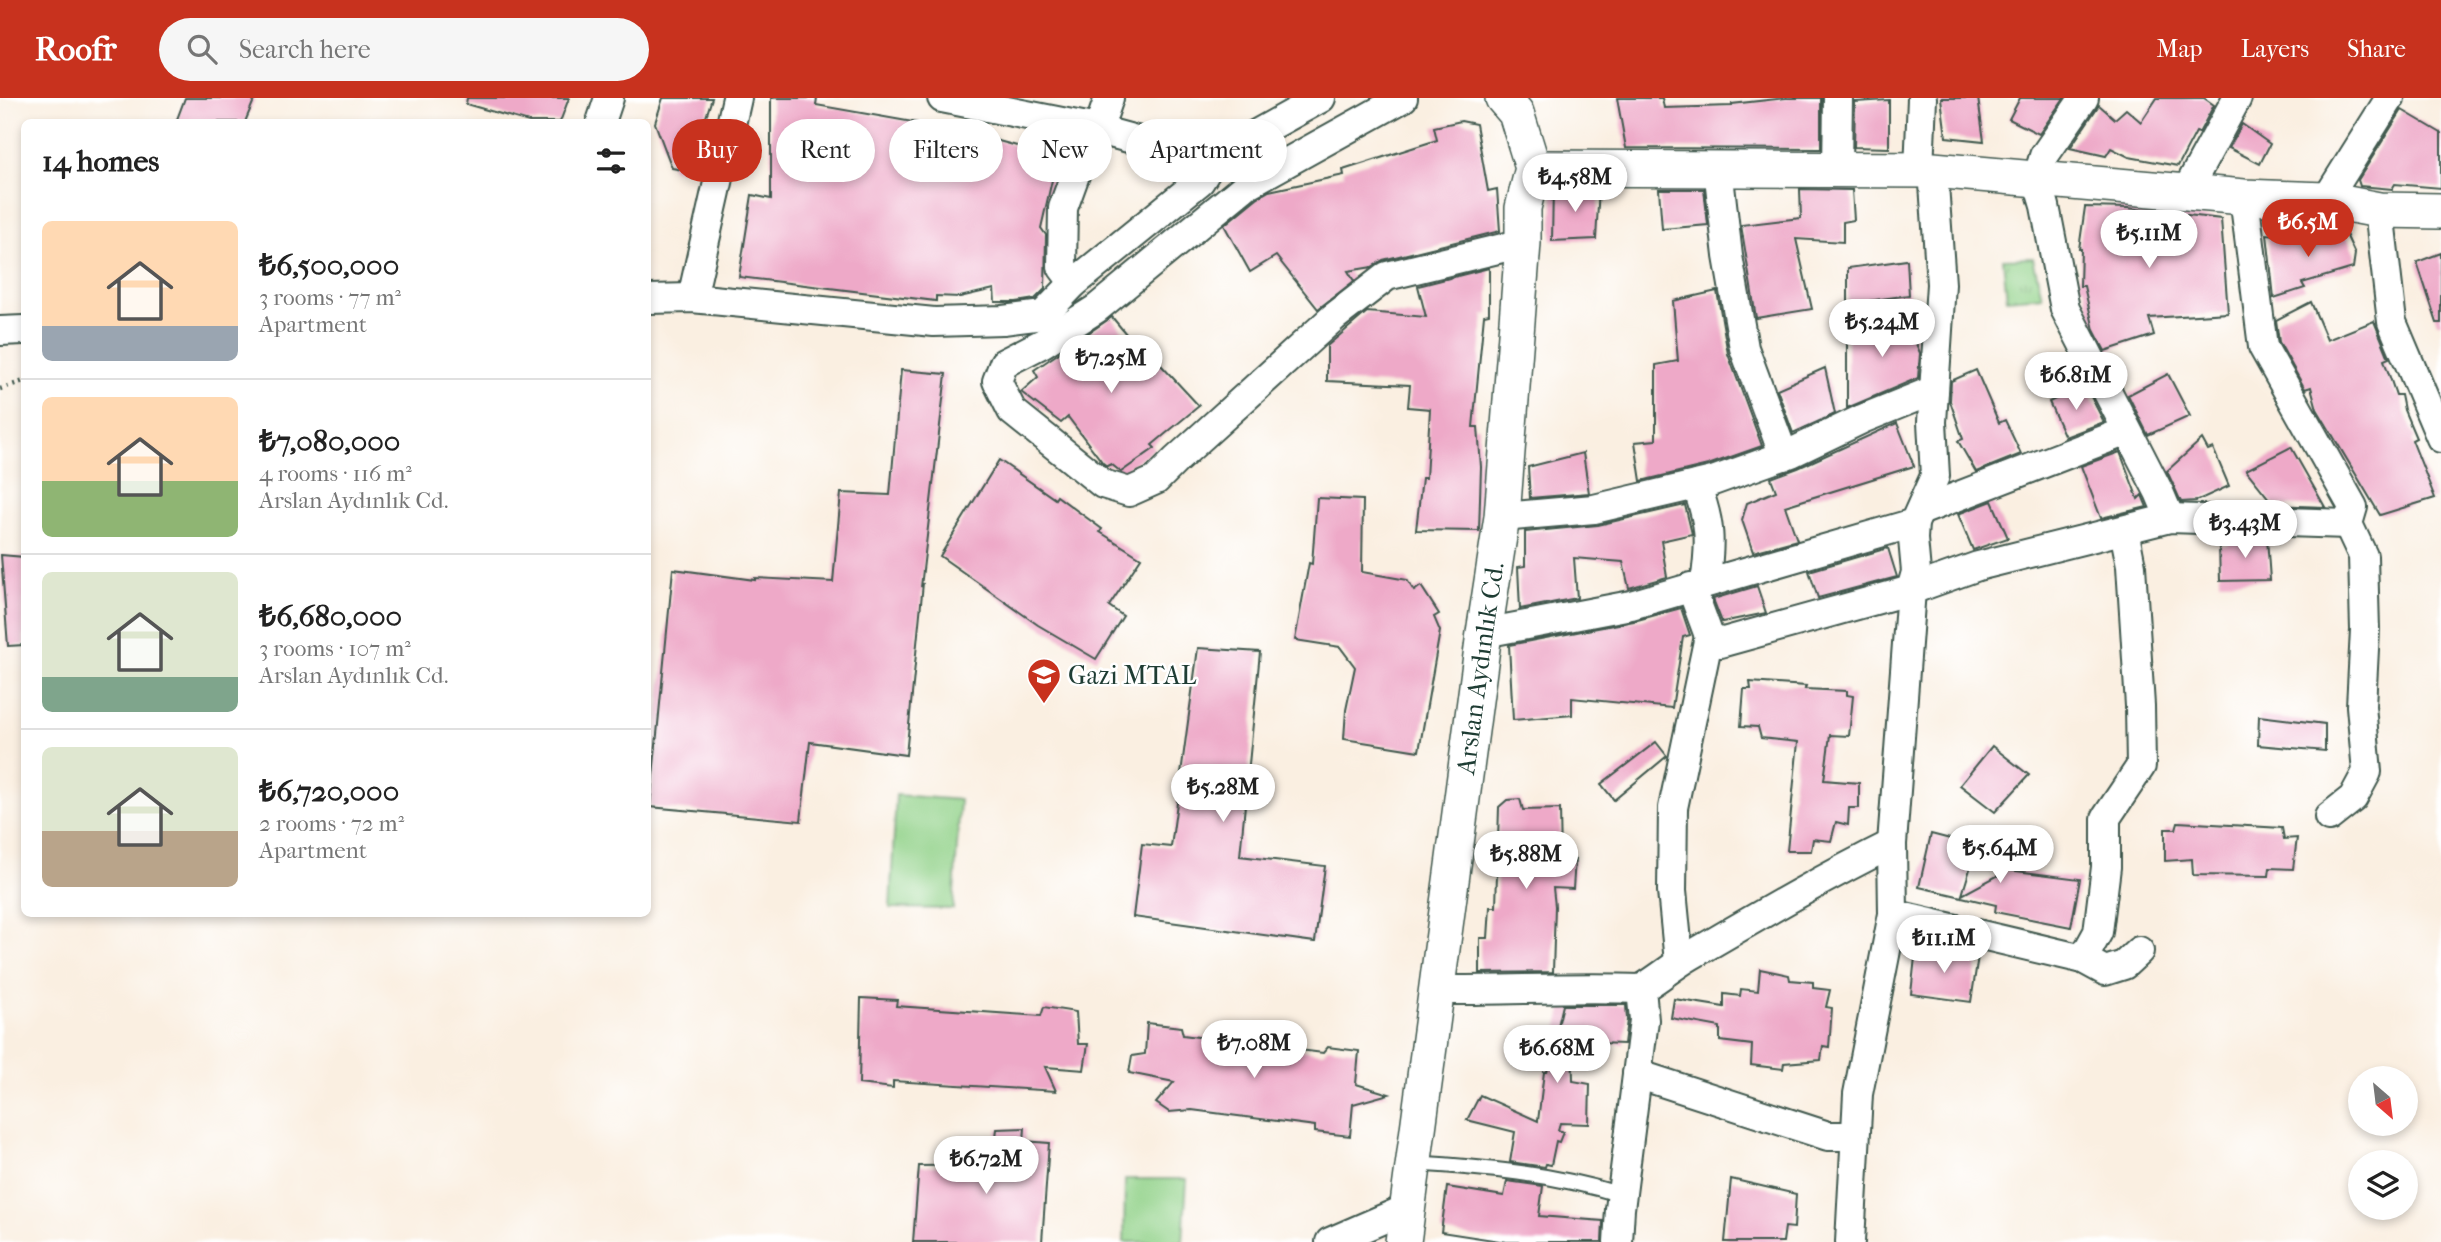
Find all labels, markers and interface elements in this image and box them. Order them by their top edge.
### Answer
search box [159,18,649,81]
text: Roofr [35,30,117,69]
icon: search [183,30,221,68]
text: Search here [239,34,371,65]
text: Map [2157,35,2203,63]
text: Layers [2241,35,2309,63]
text: Share [2347,35,2406,63]
chip: Buy [672,119,762,182]
chip: Rent [776,119,875,182]
chip: Filters [889,119,1003,182]
chip: New [1017,119,1112,182]
chip: Apartment [1126,119,1287,182]
icon: filters [592,142,630,180]
text: 14 homes [42,144,159,179]
pin: ₺4.58M [1518,155,1632,214]
text: ₺4.58M [1538,163,1612,190]
pin: ₺6.5M [2259,200,2357,259]
text: ₺6.5M [2278,208,2338,235]
pin: ₺5.11M [2092,211,2206,270]
text: ₺5.11M [2117,219,2182,246]
text: ₺6,500,000 [259,248,399,283]
icon: home [98,249,182,333]
text: 3 rooms · 77 m² [259,284,401,311]
pin: ₺5.24M [1825,300,1939,359]
text: ₺5.24M [1845,308,1919,335]
text: Apartment [259,311,367,338]
pin: ₺7.25M [1054,336,1168,395]
text: ₺7.25M [1075,344,1147,371]
pin: ₺6.81M [2019,352,2133,412]
text: ₺6.81M [2041,361,2111,388]
text: ₺7,080,000 [259,424,400,459]
icon: home [98,425,182,509]
text: 4 rooms · 116 m² [259,460,412,487]
text: Arslan Aydınlık Cd. [259,487,448,514]
pin: ₺3.43M [2188,500,2302,560]
text: ₺3.43M [2209,509,2281,536]
street label: Arslan Aydınlık Cd. [1450,560,1510,777]
text: ₺6,680,000 [259,599,402,634]
icon: home [98,600,182,684]
text: 3 rooms · 107 m² [259,635,411,662]
school or university icon: Gazi MTAL [1025,656,1063,705]
place label: Gazi MTAL [1068,660,1197,691]
text: Arslan Aydınlık Cd. [259,662,448,689]
pin: ₺5.28M [1166,764,1280,824]
text: ₺5.28M [1187,773,1259,800]
text: ₺6,720,000 [259,774,399,809]
icon: home [98,775,182,859]
text: 2 rooms · 72 m² [259,810,404,837]
pin: ₺5.64M [1943,826,2057,885]
pin: ₺5.88M [1469,832,1583,891]
text: ₺5.64M [1963,834,2037,861]
text: Apartment [259,837,367,864]
text: ₺5.88M [1490,840,1562,867]
pin: ₺11.1M [1887,916,2001,975]
text: ₺11.1M [1912,924,1976,951]
pin: ₺7.08M [1197,1020,1311,1080]
pin: ₺6.68M [1500,1026,1614,1085]
text: ₺7.08M [1217,1029,1291,1056]
text: ₺6.68M [1519,1034,1595,1061]
north arrow [2348,1066,2418,1136]
map controls [2348,1066,2418,1220]
pin: ₺6.72M [929,1136,1043,1196]
text: ₺6.72M [950,1145,1022,1172]
button: layers [2348,1150,2418,1220]

